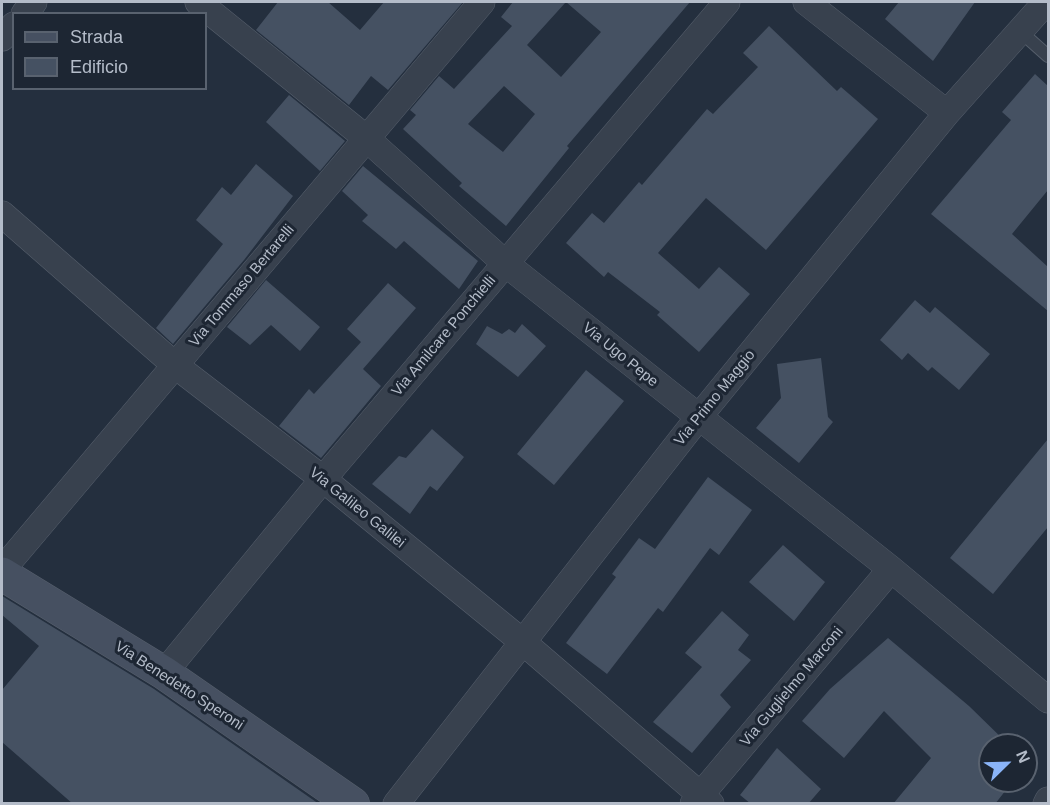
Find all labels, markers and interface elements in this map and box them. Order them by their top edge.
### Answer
legend [12,12,207,90]
text: Strada [70,27,123,47]
text: Edificio [70,57,128,77]
street label: Via Tommaso Bertarelli [186,221,298,351]
street label: Via Amilcare Ponchielli [388,272,500,400]
street label: Via Ugo Pepe [578,319,662,391]
street label: Via Primo Maggio [671,346,759,450]
street label: Via Galileo Galilei [305,464,409,552]
street label: Via Guglielmo Marconi [737,624,847,750]
street label: Via Benedetto Speroni [111,638,247,734]
north arrow [978,733,1038,793]
text: N [1013,748,1033,765]

